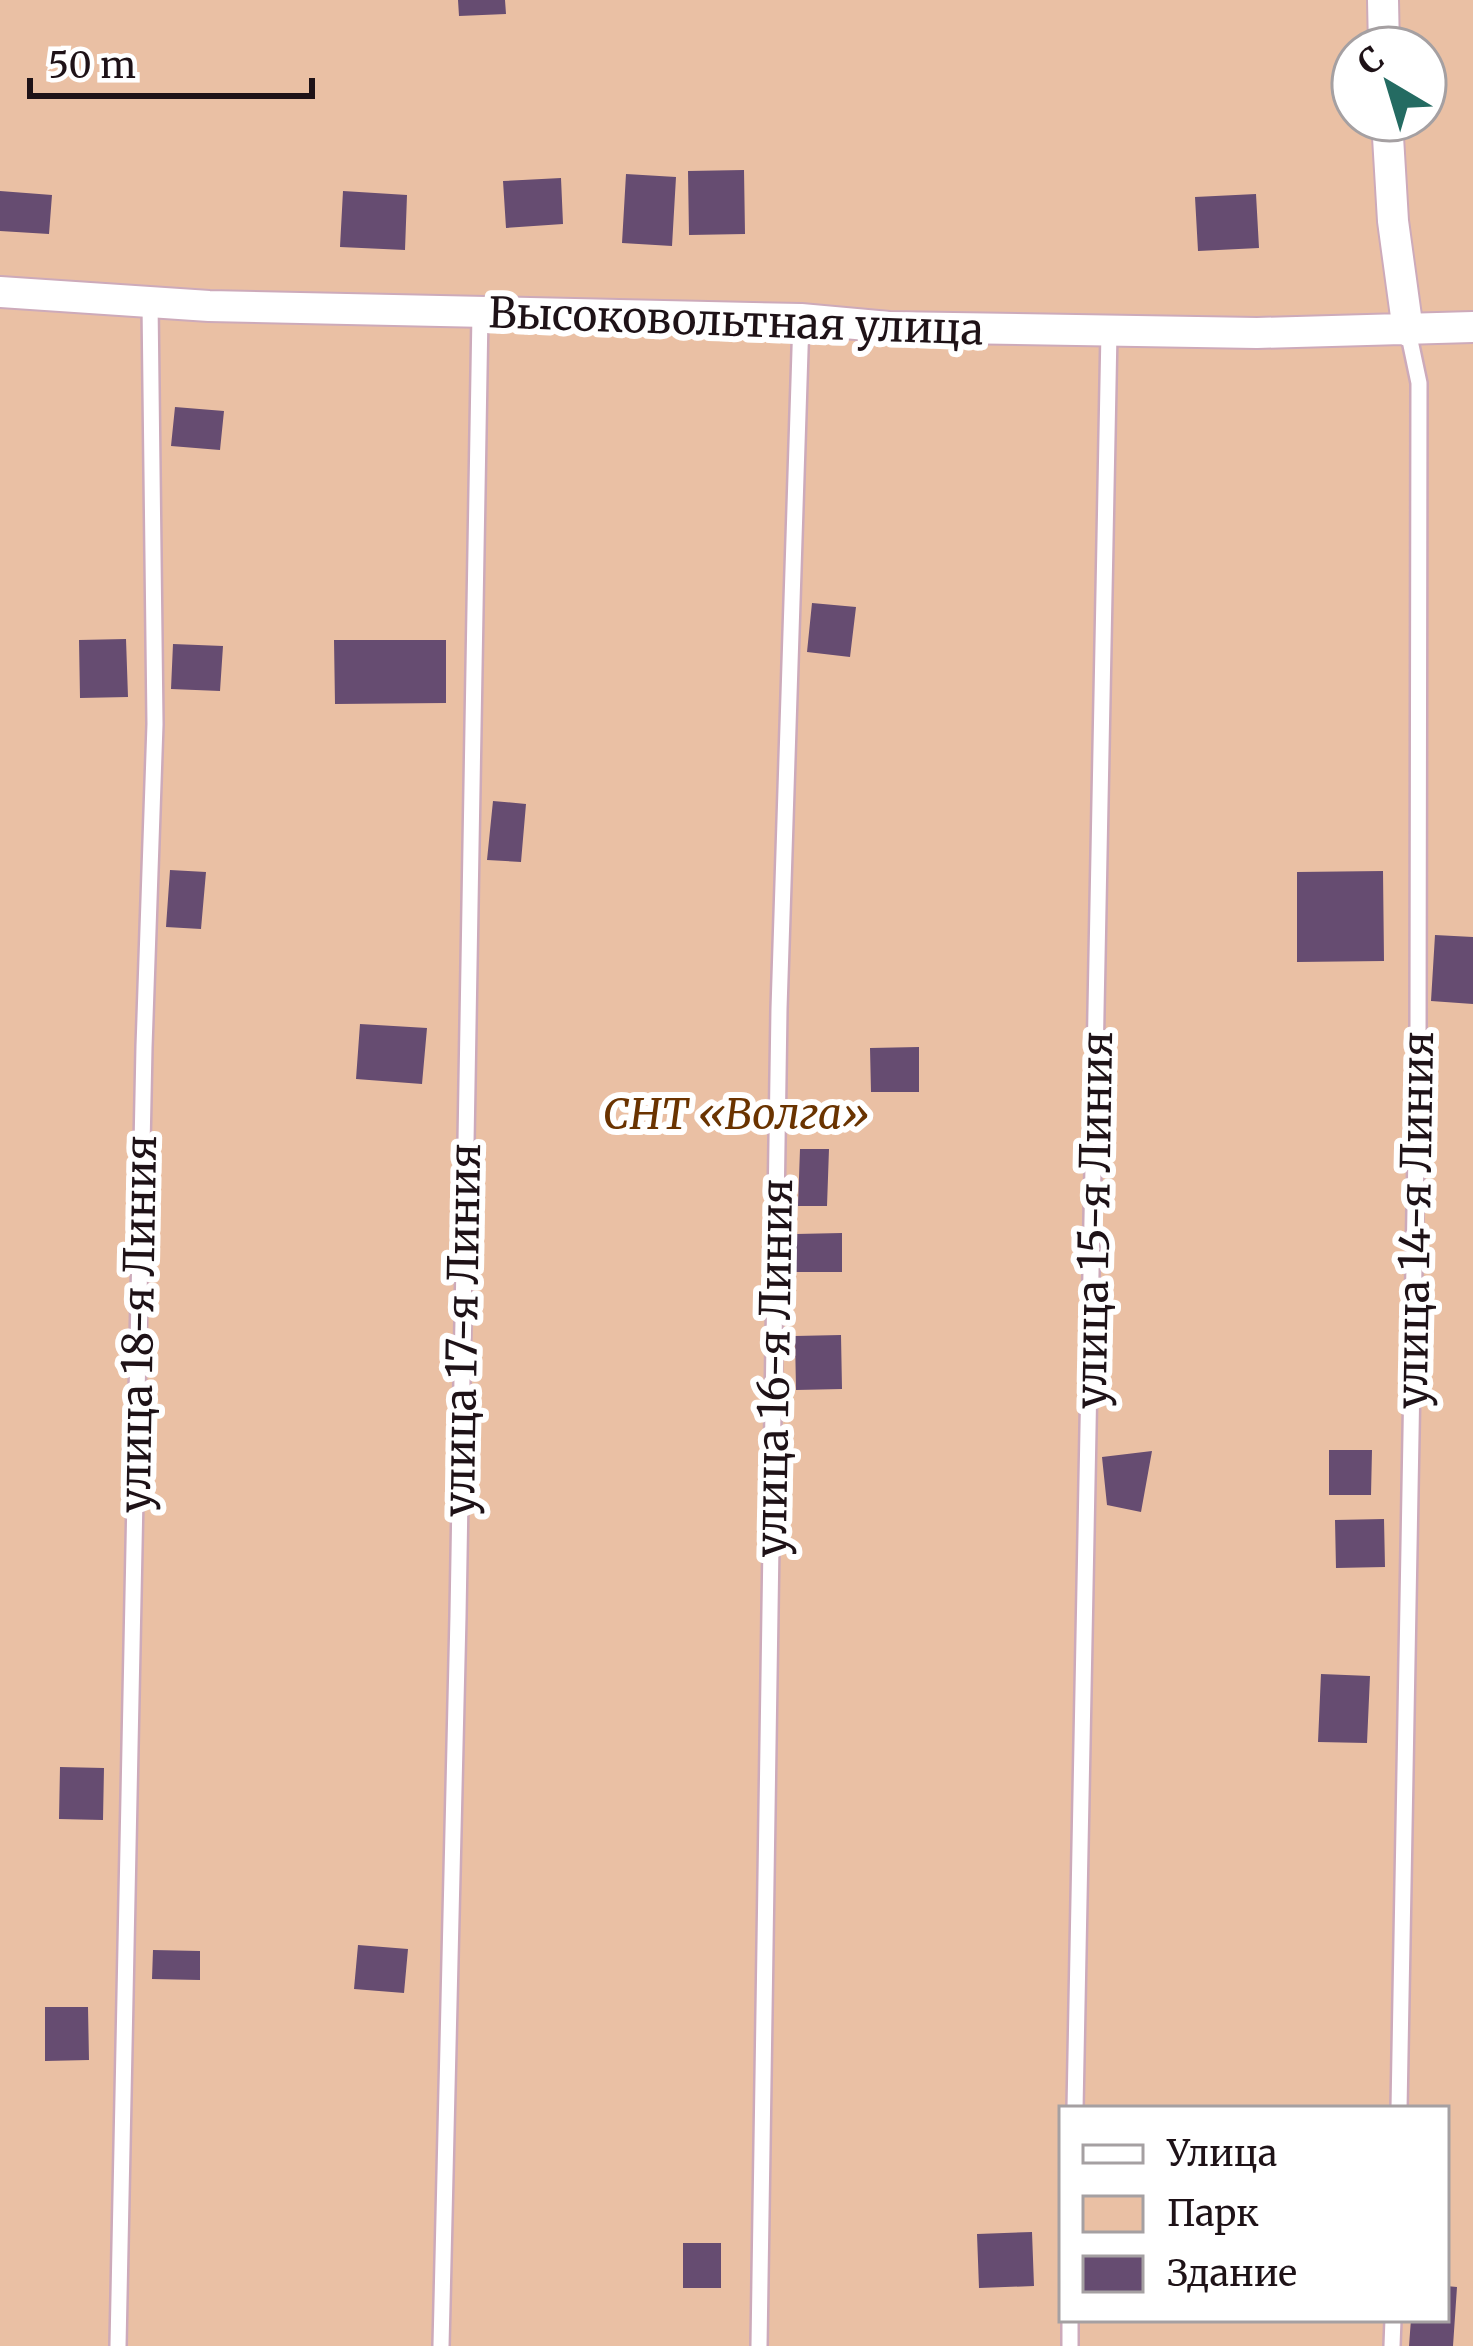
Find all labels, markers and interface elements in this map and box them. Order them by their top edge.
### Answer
scale bar [30,24,312,98]
north arrow [1329,24,1449,144]
text: С [1350,38,1392,84]
text: 50 m [48,43,136,88]
street label: Высоковольтная улица [488,286,984,356]
street label: улица 15-я Линия [1065,1031,1123,1409]
street label: улица 14-я Линия [1386,1031,1444,1409]
park label: СНТ «Волга» [602,1088,870,1140]
street label: улица 18-я Линия [109,1135,167,1513]
street label: улица 17-я Линия [433,1143,491,1517]
street label: улица 16-я Линия [745,1178,803,1558]
legend [1059,2106,1449,2322]
text: Улица [1166,2131,1277,2176]
text: Парк [1167,2191,1259,2236]
text: Здание [1167,2251,1297,2296]

